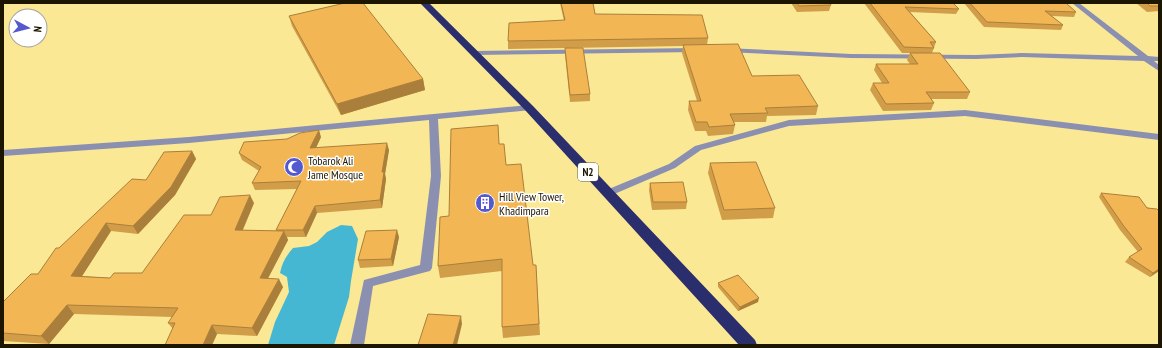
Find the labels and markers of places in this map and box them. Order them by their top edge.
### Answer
place label: Tobarok Ali Jame Mosque [307,153,363,182]
mosque icon: Tobarok Ali Jame Mosque [283,156,305,178]
place label: Hill View Tower, Khadimpara [499,189,564,218]
building icon: Hill View Tower, Khadimpara [474,192,496,214]

